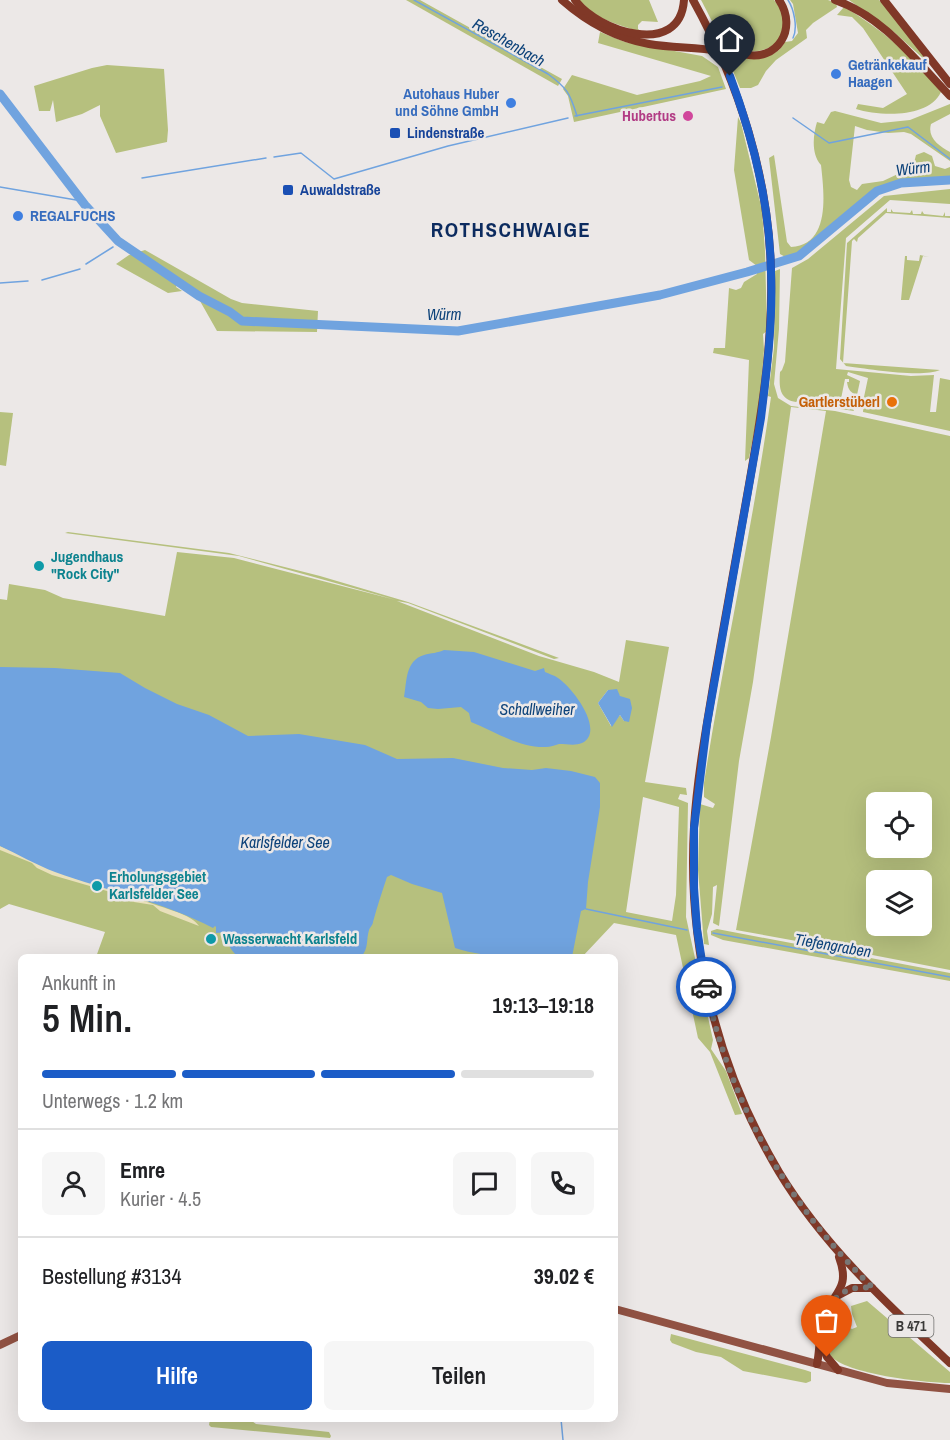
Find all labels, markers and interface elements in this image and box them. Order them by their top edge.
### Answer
water label: Reschenbach [469,12,549,72]
pin [704,14,755,76]
icon: home [713,23,746,56]
place label: Getränkekauf Haagen [848,54,928,92]
marker: Getränkekauf Haagen [829,67,843,81]
place label: Autohaus Huber und Söhne GmbH [395,83,499,121]
marker: Autohaus Huber und Söhne GmbH [504,96,518,110]
place label: Hubertus [622,105,676,126]
marker: Hubertus [681,109,695,123]
place label: Lindenstraße [407,122,484,143]
marker: Lindenstraße [388,126,402,140]
water label: Würm [894,155,932,181]
place label: Auwaldstraße [300,179,381,200]
marker: Auwaldstraße [281,183,295,197]
place label: REGALFUCHS [30,205,115,226]
marker: REGALFUCHS [11,209,25,223]
district label: ROTHSCHWAIGE [431,215,591,244]
water label: Würm [427,303,461,325]
place label: Gartlerstüberl [799,391,880,412]
marker: Gartlerstüberl [885,395,899,409]
place label: Jugendhaus "Rock City" [51,546,124,584]
marker: Jugendhaus "Rock City" [32,559,46,573]
water label: Schallweiher [499,698,575,720]
map controls [866,792,932,936]
button: locate [866,792,932,858]
water label: Karlsfelder See [240,831,330,853]
place label: Erholungsgebiet Karlsfelder See [109,866,206,904]
button: layers [866,870,932,936]
marker: Erholungsgebiet Karlsfelder See [90,879,104,893]
water label: Tiefengraben [793,927,873,963]
place label: Wasserwacht Karlsfeld [223,928,357,949]
marker: Wasserwacht Karlsfeld [204,932,218,946]
courier [676,957,736,1017]
text: Ankunft in [42,969,116,996]
icon: car [690,971,723,1004]
text: 19:13–19:18 [492,990,594,1020]
text: 5 Min. [42,992,132,1044]
text: Unterwegs · 1.2 km [42,1087,183,1114]
button: person [42,1152,105,1215]
button: chat [453,1152,516,1215]
button: phone [531,1152,594,1215]
text: Emre [120,1155,165,1185]
text: Kurier · 4.5 [120,1185,201,1212]
text: Bestellung #3134 [42,1261,181,1291]
text: 39.02 € [534,1261,594,1291]
pin [801,1295,852,1357]
icon: bag [810,1304,843,1337]
road number: B 471 [888,1315,934,1337]
button: Hilfe [42,1341,312,1410]
button: Teilen [324,1341,594,1410]

